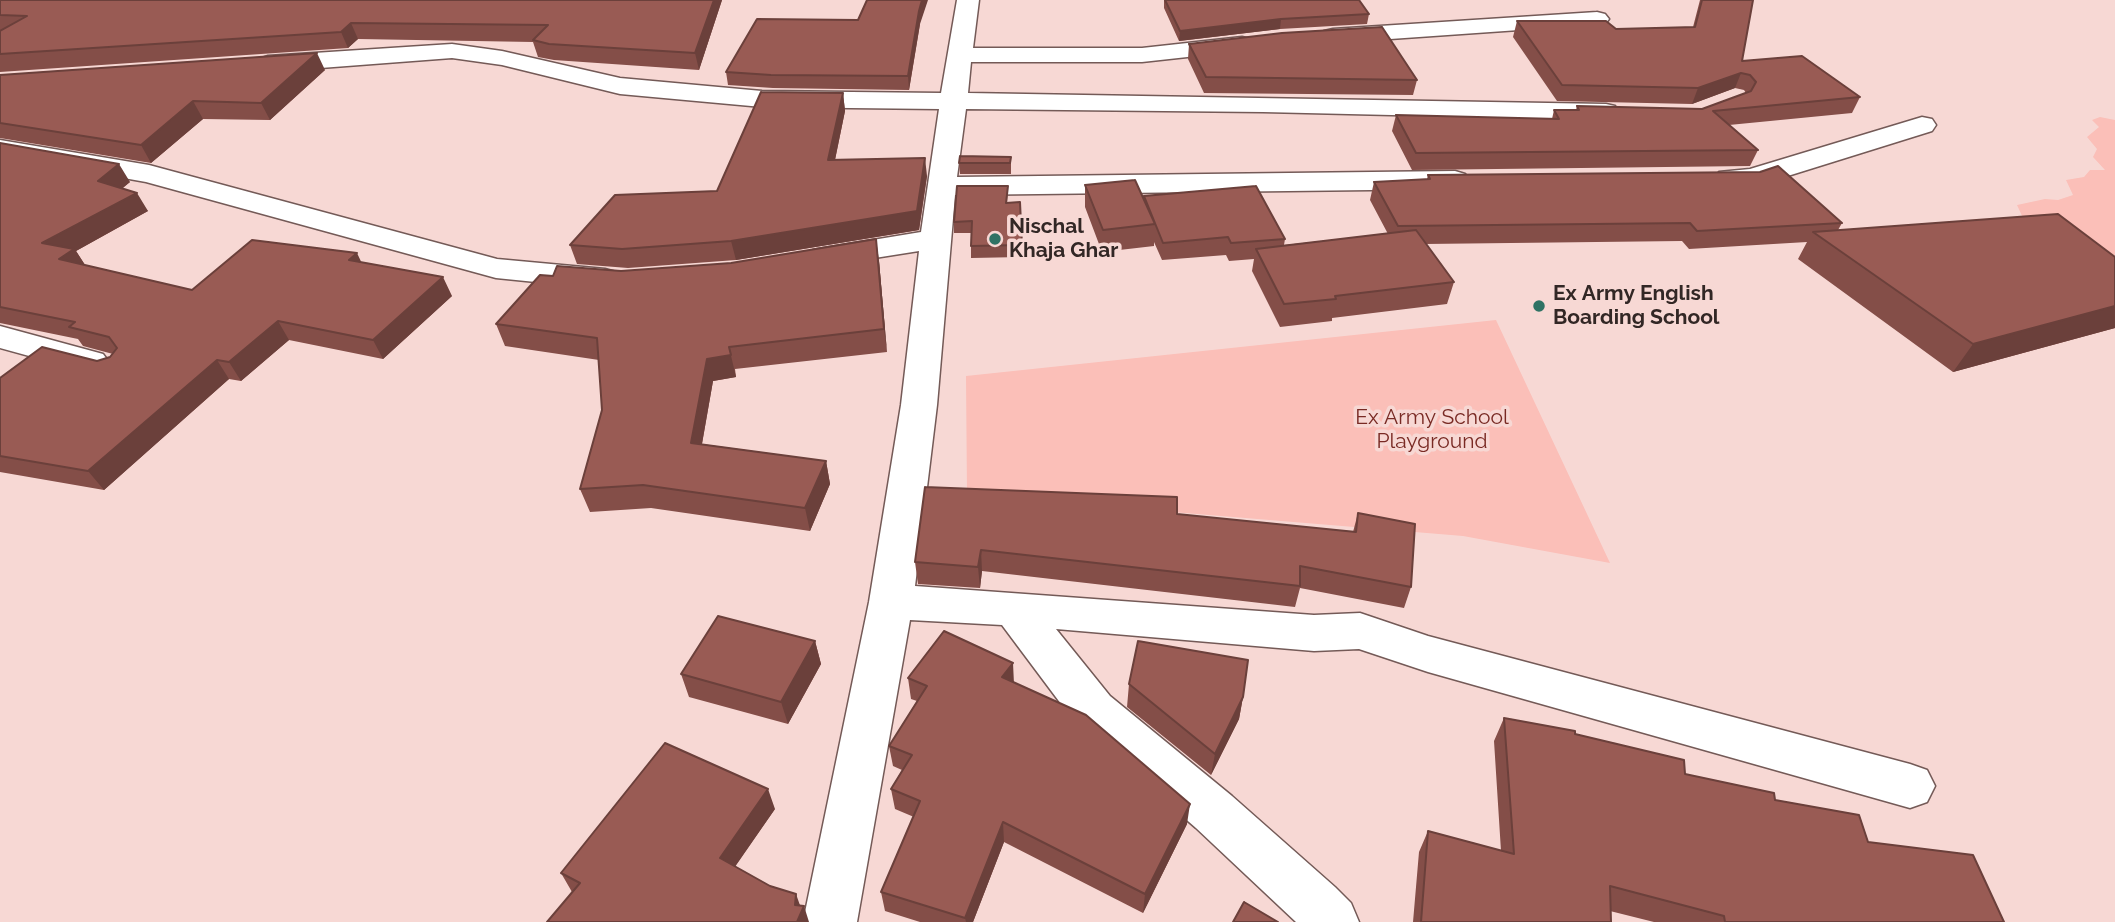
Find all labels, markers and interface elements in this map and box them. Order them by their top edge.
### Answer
place label: Nischal Khaja Ghar [1009,214,1118,264]
marker: Nischal Khaja Ghar [987,231,1003,247]
place label: Ex Army English Boarding School [1553,281,1720,331]
marker: Ex Army English Boarding School [1531,298,1547,314]
park label: Ex Army School Playground [1355,405,1509,455]

